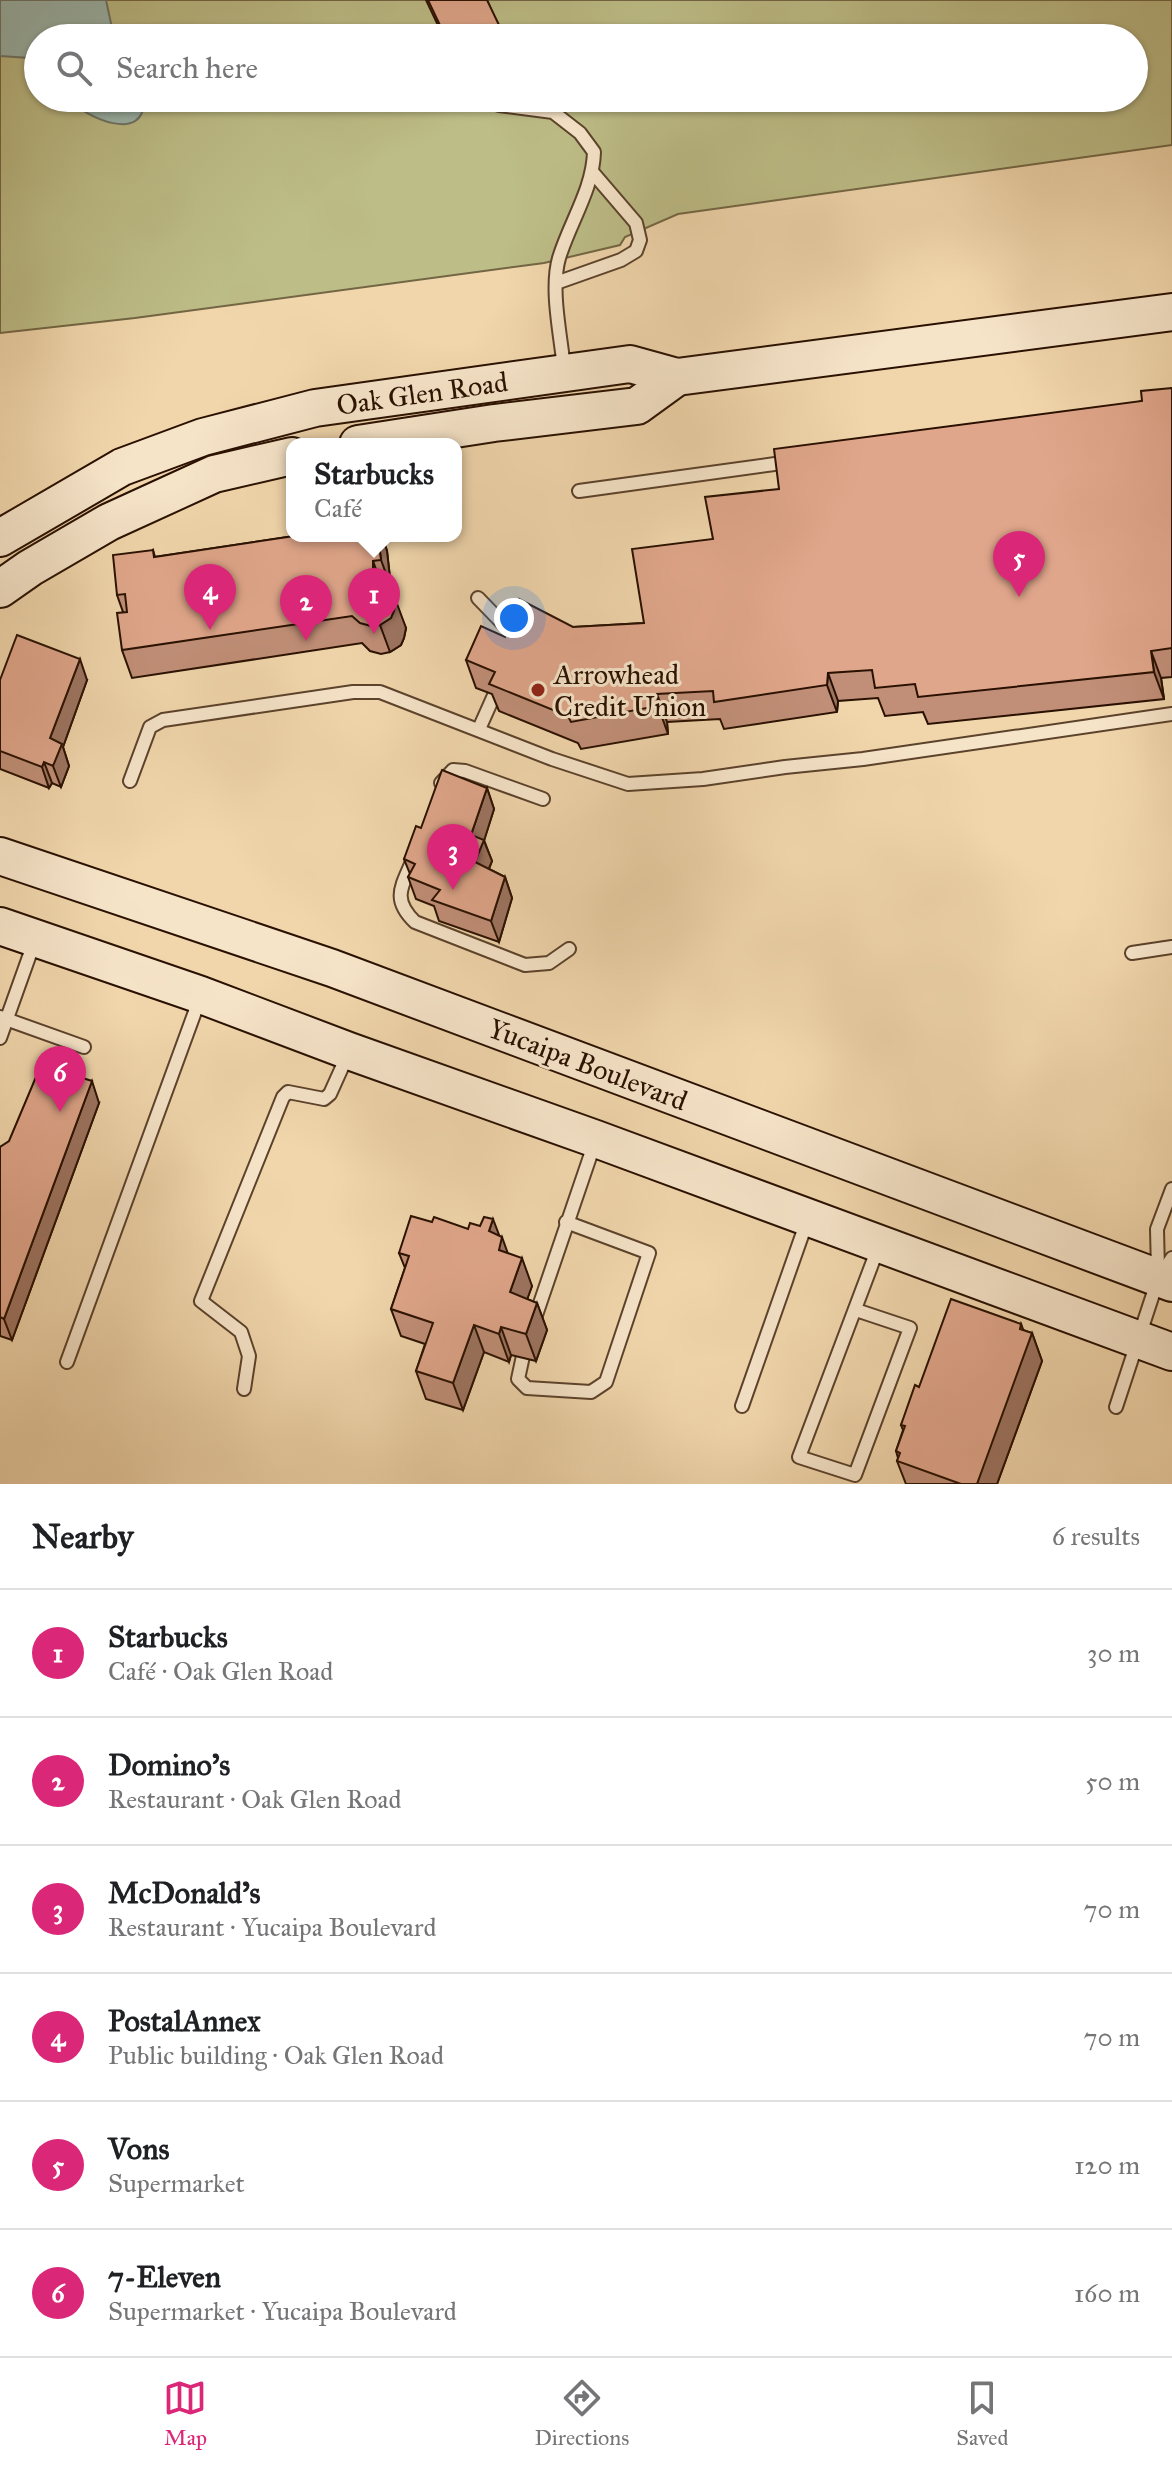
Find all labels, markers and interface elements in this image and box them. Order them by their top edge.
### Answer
search box [24,24,1148,112]
icon: search [52,46,96,90]
text: Search here [116,50,258,86]
street label: Oak Glen Road [334,364,510,423]
popup [286,438,462,542]
text: Starbucks [314,456,434,492]
text: Café [314,492,362,524]
pin: 5 [993,531,1045,597]
pin: 4 [184,564,236,630]
pin: 1 [348,568,400,634]
pin: 2 [280,575,332,641]
your location [494,598,534,638]
place label: Arrowhead Credit Union [553,657,706,724]
marker: Arrowhead Credit Union [529,681,547,699]
pin: 3 [427,824,479,890]
street label: Yucaipa Boulevard [483,1010,692,1118]
pin: 6 [34,1046,86,1112]
text: Nearby [32,1516,134,1557]
text: 6 results [1052,1520,1140,1552]
text: Starbucks [108,1619,228,1655]
text: 1 [53,1637,63,1669]
text: 30 m [1087,1637,1140,1669]
text: Café · Oak Glen Road [108,1655,333,1687]
text: Domino's [108,1747,230,1783]
text: 2 [52,1765,64,1797]
text: 50 m [1085,1765,1140,1797]
text: Restaurant · Oak Glen Road [108,1783,402,1815]
text: McDonald's [108,1875,260,1911]
text: 3 [53,1893,63,1925]
text: 70 m [1084,1893,1140,1925]
text: Restaurant · Yucaipa Boulevard [108,1911,437,1943]
text: PostalAnnex [108,2003,261,2039]
text: 4 [51,2021,65,2053]
text: 70 m [1084,2021,1140,2053]
text: Public building · Oak Glen Road [108,2039,444,2071]
text: Vons [108,2131,169,2167]
text: 5 [52,2149,64,2181]
text: 120 m [1074,2149,1140,2181]
text: Supermarket [108,2167,245,2199]
text: 7-Eleven [108,2259,221,2295]
text: 6 [51,2277,65,2309]
text: 160 m [1074,2277,1140,2309]
text: Supermarket · Yucaipa Boulevard [108,2295,457,2327]
tab: Map [163,2376,207,2451]
tab: Directions [534,2376,629,2451]
tab: Saved [956,2376,1008,2451]

